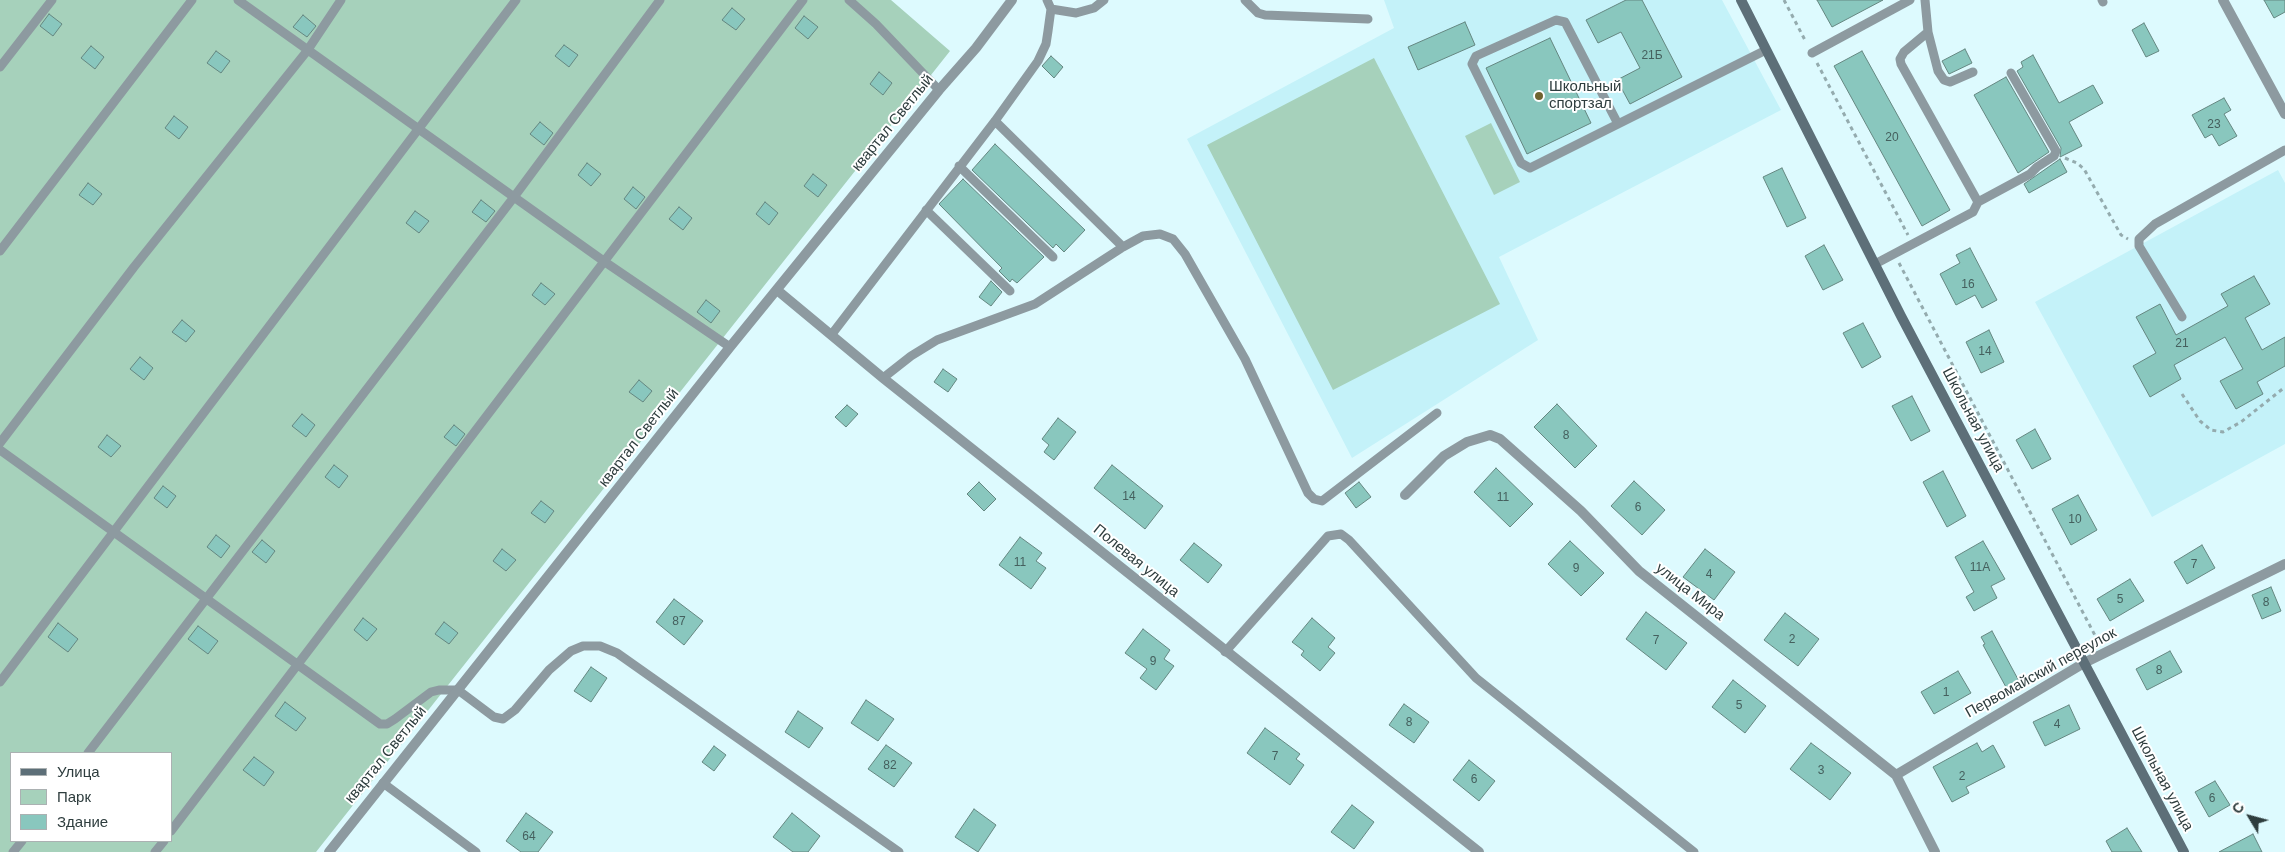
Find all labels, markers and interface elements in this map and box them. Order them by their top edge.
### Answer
house number: 21Б [1641,49,1663,63]
street label: квартал Светлый [848,71,938,175]
place label: Школьный спортзал [1549,78,1622,113]
marker: Школьный спортзал [1533,90,1545,102]
house number: 23 [2207,118,2221,132]
house number: 20 [1885,131,1899,145]
house number: 16 [1961,278,1975,292]
house number: 21 [2175,337,2189,351]
house number: 14 [1978,345,1992,359]
street label: Школьная улица [1938,365,2008,475]
street label: квартал Светлый [595,385,683,491]
house number: 8 [1563,429,1569,443]
house number: 14 [1122,490,1136,504]
house number: 11 [1497,491,1509,505]
house number: 6 [1635,501,1641,515]
house number: 10 [2068,513,2082,527]
street label: Полевая улица [1089,521,1183,601]
house number: 11 [1014,556,1026,570]
house number: 7 [2191,558,2197,572]
street label: улица Мира [1652,559,1728,625]
house number: 11А [1970,561,1990,575]
house number: 9 [1573,562,1579,576]
house number: 4 [1706,568,1712,582]
house number: 5 [2117,593,2123,607]
house number: 8 [2263,596,2269,610]
house number: 87 [672,615,686,629]
street label: Первомайский переулок [1962,624,2120,722]
house number: 2 [1789,633,1795,647]
house number: 7 [1653,634,1659,648]
house number: 9 [1150,655,1156,669]
house number: 8 [2156,664,2162,678]
house number: 1 [1943,686,1949,700]
house number: 5 [1736,699,1742,713]
street label: квартал Светлый [341,703,431,807]
house number: 8 [1406,716,1412,730]
house number: 4 [2054,718,2060,732]
street label: Школьная улица [2127,724,2197,834]
house number: 7 [1272,750,1278,764]
legend [10,752,172,842]
house number: 82 [883,759,897,773]
text: Улица [57,763,100,780]
house number: 3 [1818,764,1824,778]
house number: 2 [1959,770,1965,784]
house number: 6 [1471,773,1477,787]
text: Парк [57,788,91,805]
house number: 6 [2209,792,2215,806]
north arrow [2225,792,2275,842]
text: С [2229,799,2247,817]
text: Здание [57,813,108,830]
house number: 64 [522,830,536,844]

